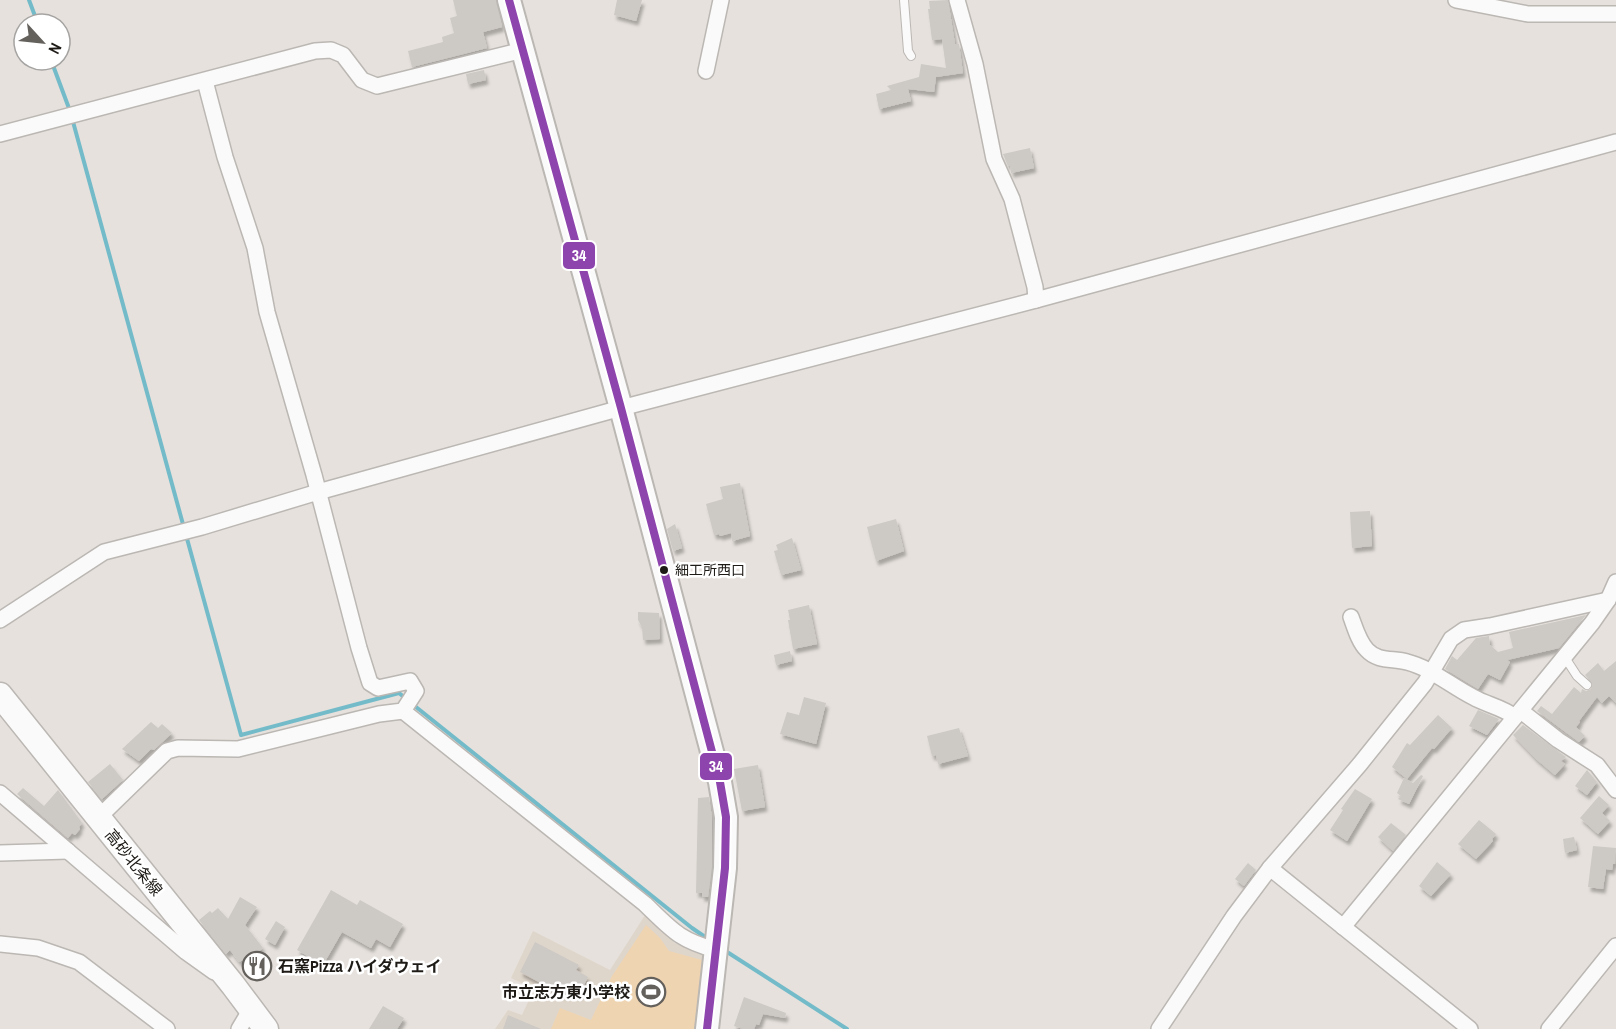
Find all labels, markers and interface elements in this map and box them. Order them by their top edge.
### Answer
north arrow [12,12,72,72]
text: N [43,40,67,58]
line badge: 34 [562,241,596,270]
text: 34 [572,244,587,266]
place label: 細工所西口 [675,561,745,579]
marker: 細工所西口 [658,564,670,576]
line badge: 34 [699,752,733,781]
text: 34 [709,755,724,777]
street label: 高砂北条線 [100,824,168,900]
restaurant icon: 石窯Pizza ハイダウェイ [241,950,273,982]
place label: 石窯Pizza ハイダウェイ [278,955,442,977]
sports icon: 市立志方東小学校 [635,976,667,1008]
place label: 市立志方東小学校 [502,981,630,1003]

